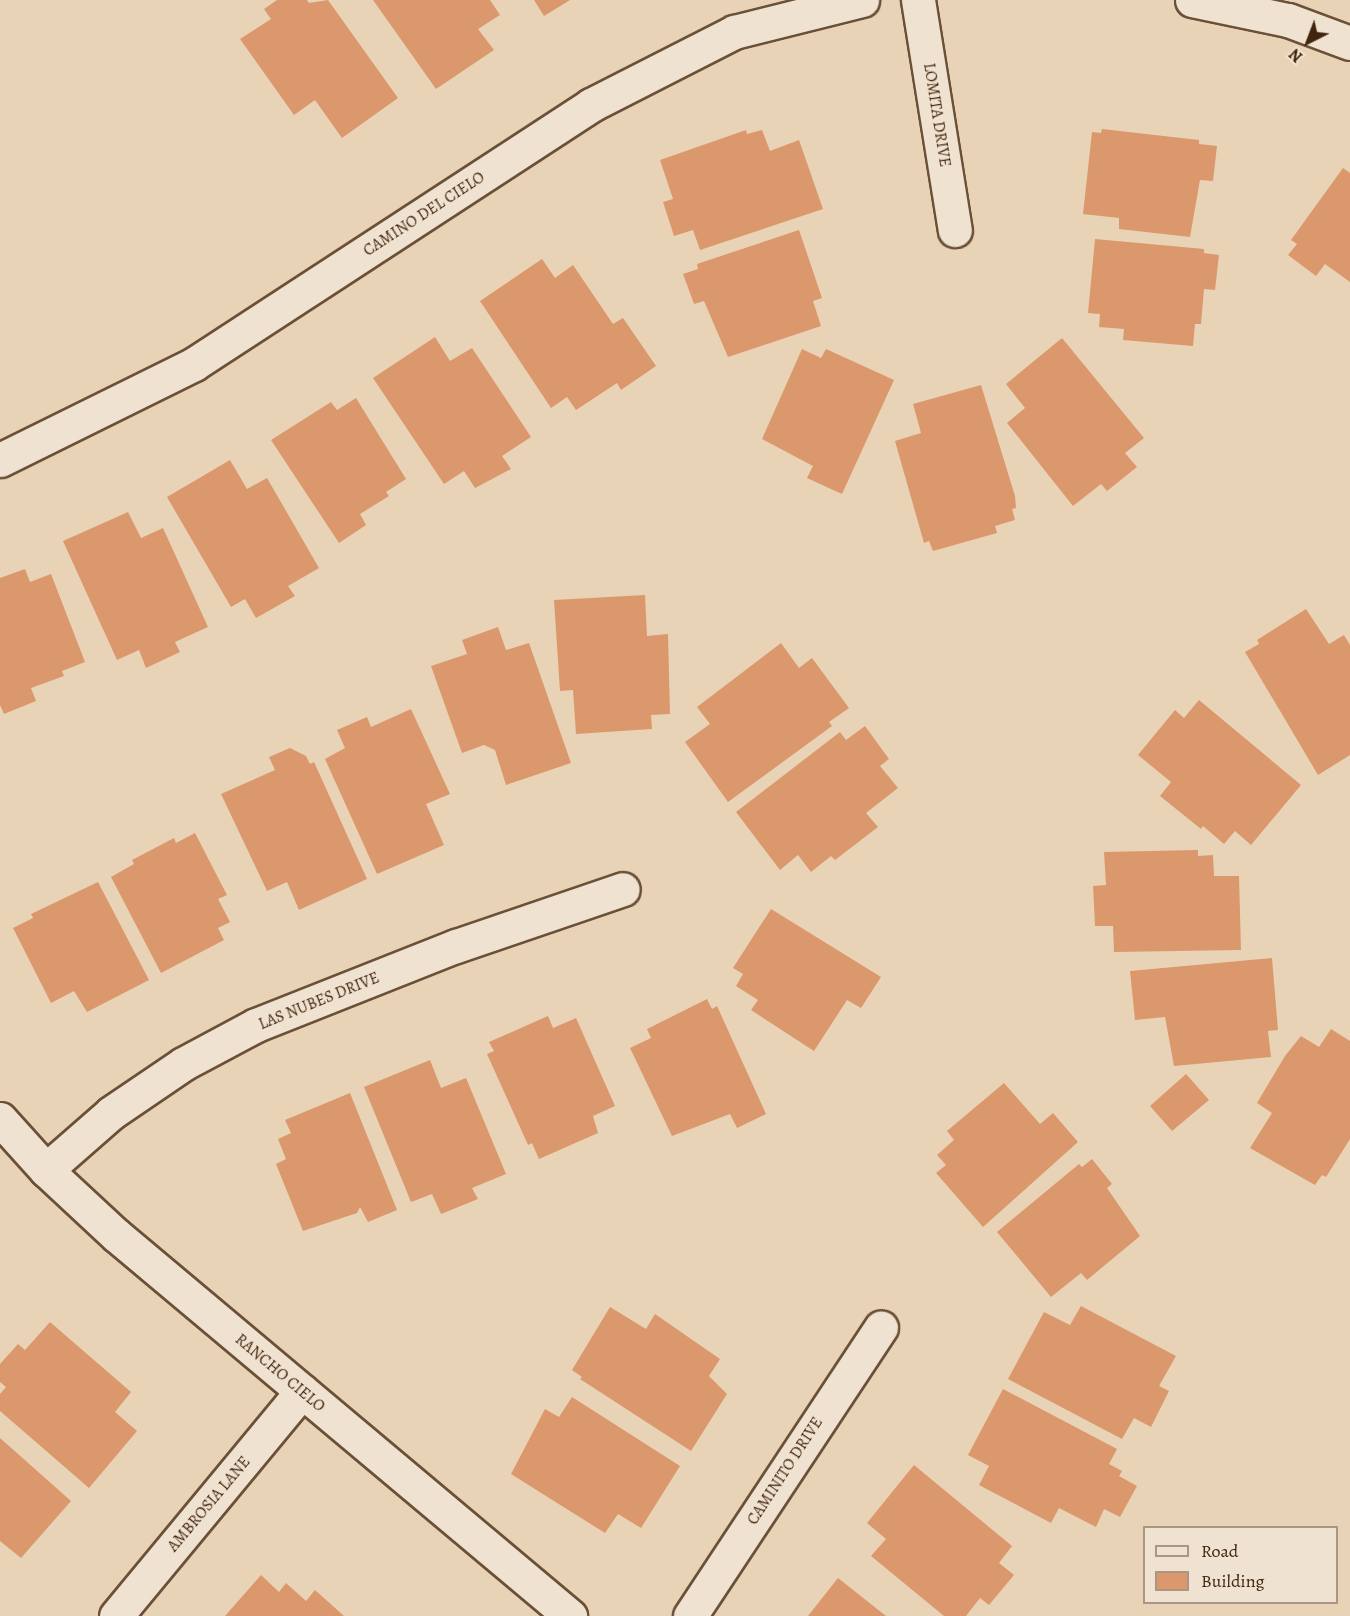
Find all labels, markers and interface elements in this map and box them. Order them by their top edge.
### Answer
north arrow [1278,12,1338,72]
text: N [1284,43,1308,67]
street label: LOMITA DRIVE [919,62,955,168]
street label: CAMINO DEL CIELO [360,168,488,260]
street label: LAS NUBES DRIVE [256,968,382,1034]
street label: RANCHO CIELO [231,1330,329,1416]
street label: CAMINITO DRIVE [743,1414,827,1528]
street label: AMBROSIA LANE [164,1452,254,1556]
legend [1143,1526,1338,1604]
text: Road [1201,1539,1238,1563]
text: Building [1201,1569,1265,1593]

